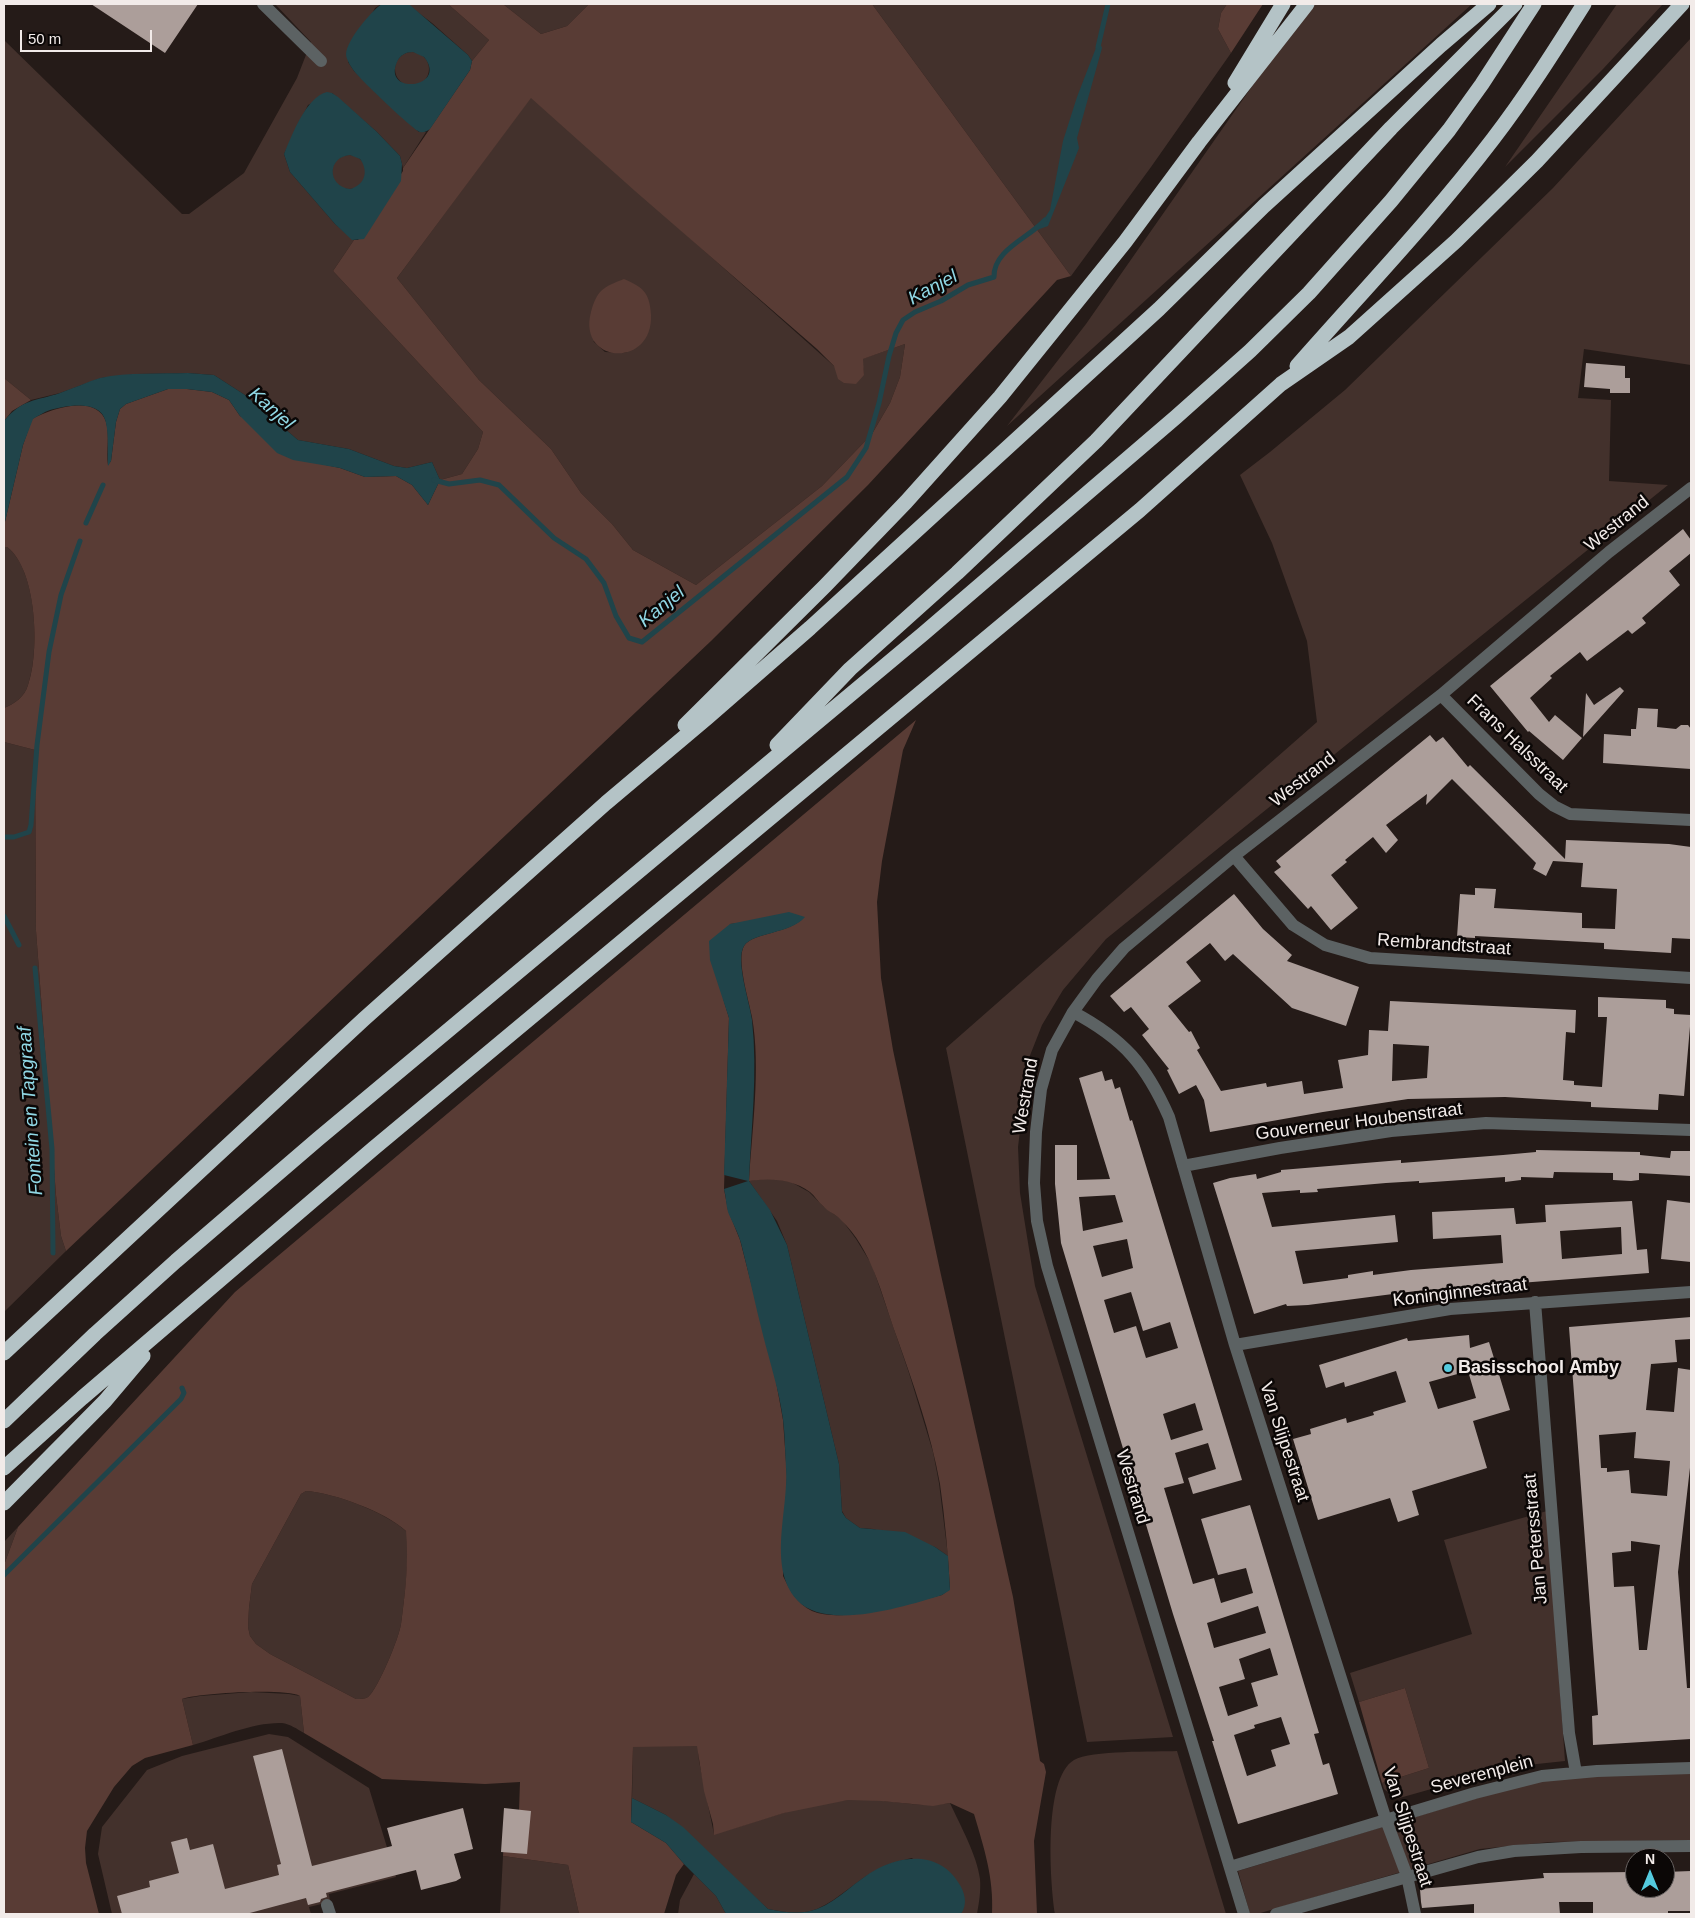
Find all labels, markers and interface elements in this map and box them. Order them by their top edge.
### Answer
scale bar [22,20,155,52]
text: 50 m [28,30,61,47]
water label: Kanjel [904,266,962,310]
water label: Kanjel [244,383,298,435]
street label: Westrand [1580,491,1654,557]
water label: Kanjel [634,582,690,632]
street label: Frans Halsstraat [1462,690,1572,798]
street label: Westrand [1266,748,1340,812]
street label: Rembrandtstraat [1376,930,1512,960]
water label: Fontein en Tapgraaf [14,1026,48,1196]
street label: Westrand [1009,1056,1043,1136]
street label: Gouverneur Houbenstraat [1254,1099,1464,1145]
street label: Koninginnestraat [1392,1274,1528,1312]
place label: Basisschool Amby [1458,1357,1619,1379]
marker: Basisschool Amby [1442,1362,1454,1374]
street label: Van Slijpestraat [1254,1379,1314,1505]
street label: Westrand [1110,1447,1154,1527]
street label: Jan Petersstraat [1520,1473,1552,1605]
street label: Severenplein [1428,1751,1536,1799]
street label: Van Slijpestraat [1377,1764,1437,1890]
north arrow [1625,1848,1675,1898]
text: N [1645,1851,1655,1867]

